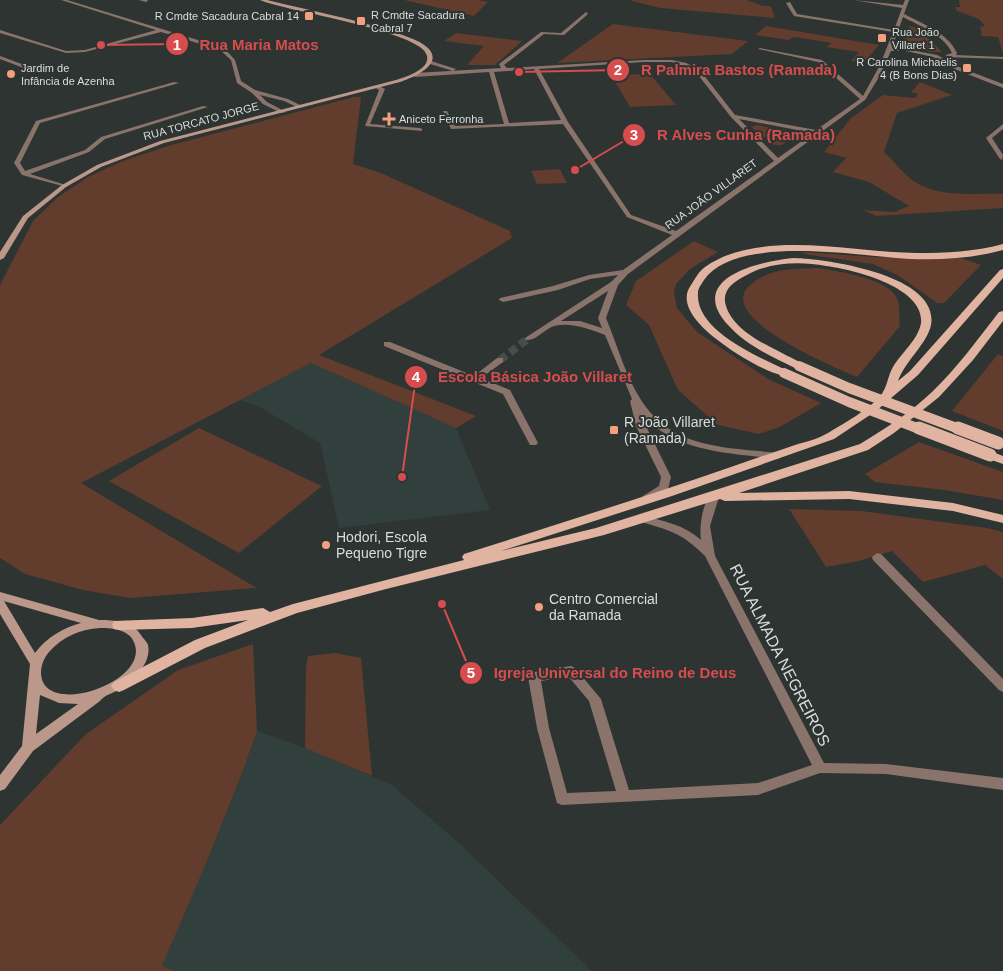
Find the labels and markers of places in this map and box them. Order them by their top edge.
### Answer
place label: R Cmdte Sacadura Cabral 7 [371,9,465,34]
place label: R Cmdte Sacadura Cabral 14 [155,10,299,22]
marker: R Cmdte Sacadura Cabral 14 [303,10,315,22]
marker: R Cmdte Sacadura Cabral 7 [355,15,367,27]
place label: Rua João Villaret 1 [892,26,939,51]
callout: Rua Maria Matos [165,29,329,59]
marker: Rua João Villaret 1 [876,32,888,44]
callout: R Palmira Bastos (Ramada) [606,55,847,85]
place label: R Carolina Michaelis 4 (B Bons Dias) [856,56,957,81]
place label: Jardim de Infância de Azenha [21,62,115,87]
marker: R Carolina Michaelis 4 (B Bons Dias) [961,62,973,74]
marker: Jardim de Infância de Azenha [5,68,17,80]
marker: Aniceto Ferronha [383,113,395,125]
place label: Aniceto Ferronha [399,113,484,125]
callout: R Alves Cunha (Ramada) [622,120,845,150]
callout: Escola Básica João Villaret [403,362,642,392]
place label: R João Villaret (Ramada) [624,414,715,446]
marker: R João Villaret (Ramada) [608,424,620,436]
place label: Hodori, Escola Pequeno Tigre [336,529,427,561]
marker: Hodori, Escola Pequeno Tigre [320,539,332,551]
place label: Centro Comercial da Ramada [549,591,658,623]
marker: Centro Comercial da Ramada [533,601,545,613]
callout: Igreja Universal do Reino de Deus [458,658,746,688]

